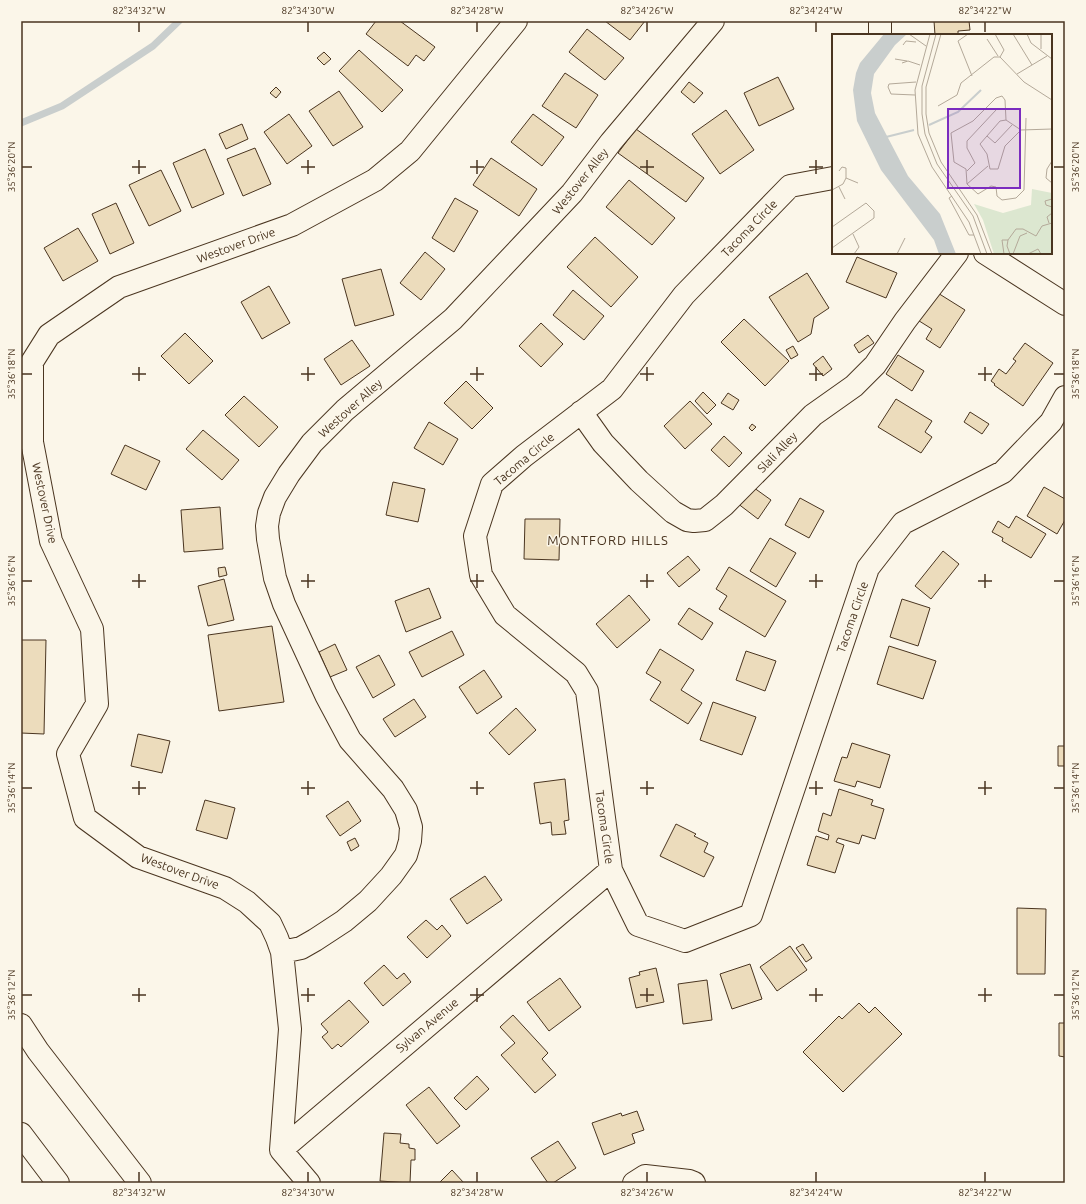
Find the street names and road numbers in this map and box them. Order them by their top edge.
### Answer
street label: Westover Alley [550,145,611,216]
street label: Tacoma Circle [718,197,780,259]
street label: Westover Drive [195,225,277,265]
street label: Westover Alley [316,376,384,440]
street label: Slali Alley [755,429,800,475]
street label: Tacoma Circle [491,430,557,488]
street label: Westover Drive [30,461,60,545]
street label: Tacoma Circle [834,580,870,654]
street label: Tacoma Circle [593,789,617,865]
street label: Westover Drive [139,851,221,891]
street label: Sylvan Avenue [393,995,461,1055]

